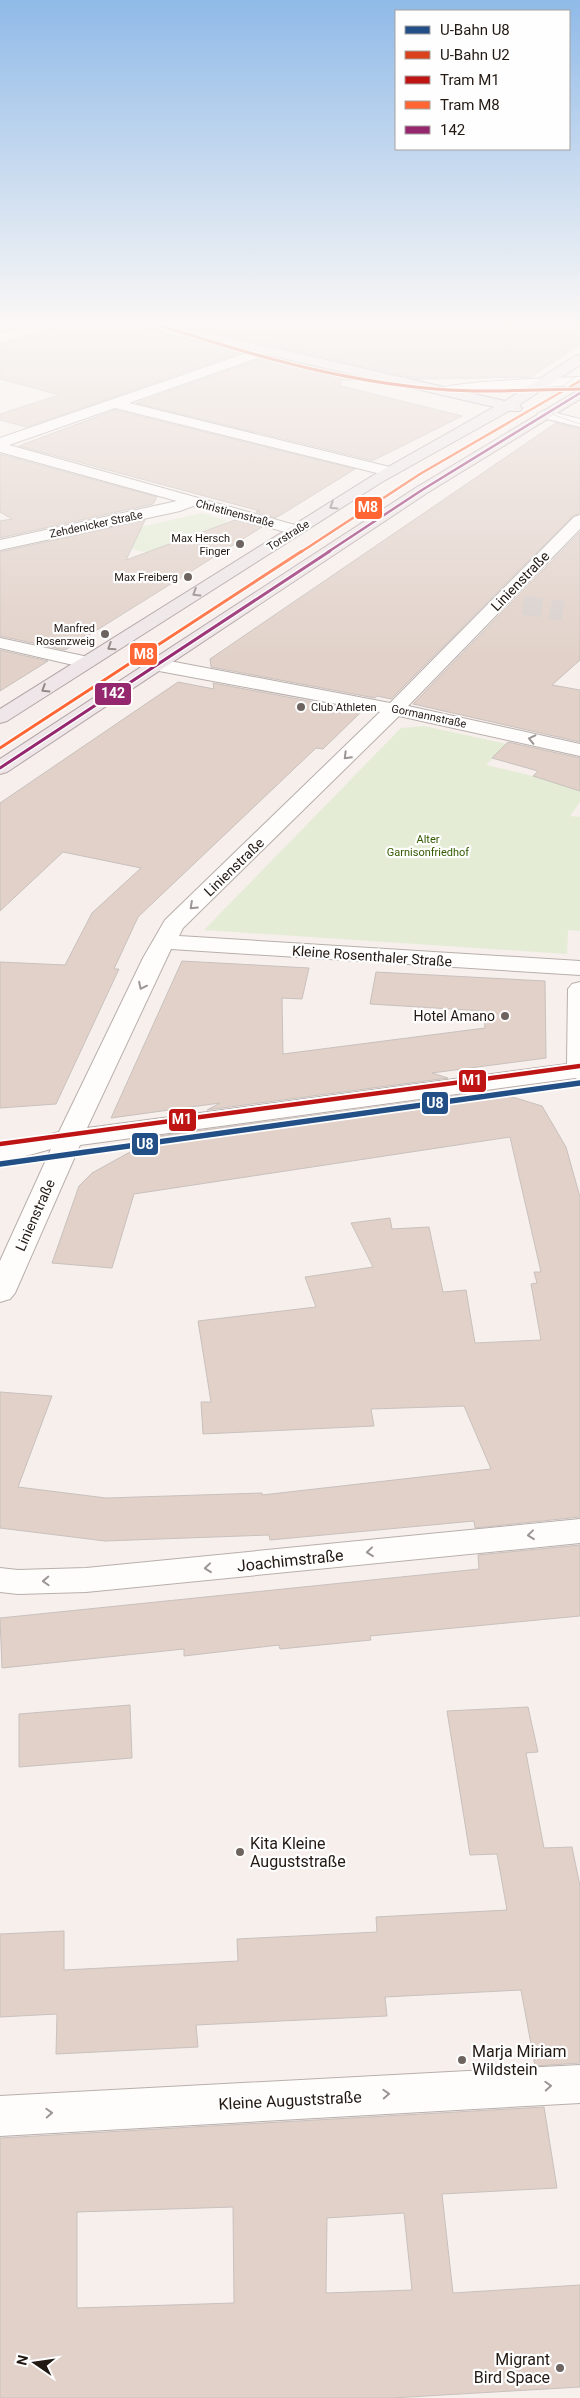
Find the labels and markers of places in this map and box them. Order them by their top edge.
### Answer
place label: Max Hersch Finger [171,532,230,558]
marker: Max Hersch Finger [234,538,246,550]
place label: Max Freiberg [114,571,178,584]
marker: Max Freiberg [182,571,194,583]
place label: Manfred Rosenzweig [36,622,95,648]
marker: Manfred Rosenzweig [99,628,111,640]
marker: Club Athleten [295,701,307,713]
place label: Club Athleten [311,701,377,714]
place label: Hotel Amano [413,1008,495,1024]
marker: Hotel Amano [499,1010,511,1022]
place label: Kita Kleine Auguststraße [250,1834,346,1871]
marker: Kita Kleine Auguststraße [234,1846,246,1858]
place label: Marja Miriam Wildstein [472,2042,567,2079]
marker: Marja Miriam Wildstein [456,2054,468,2066]
place label: Migrant Bird Space [474,2350,550,2387]
marker: Migrant Bird Space [554,2362,566,2374]

